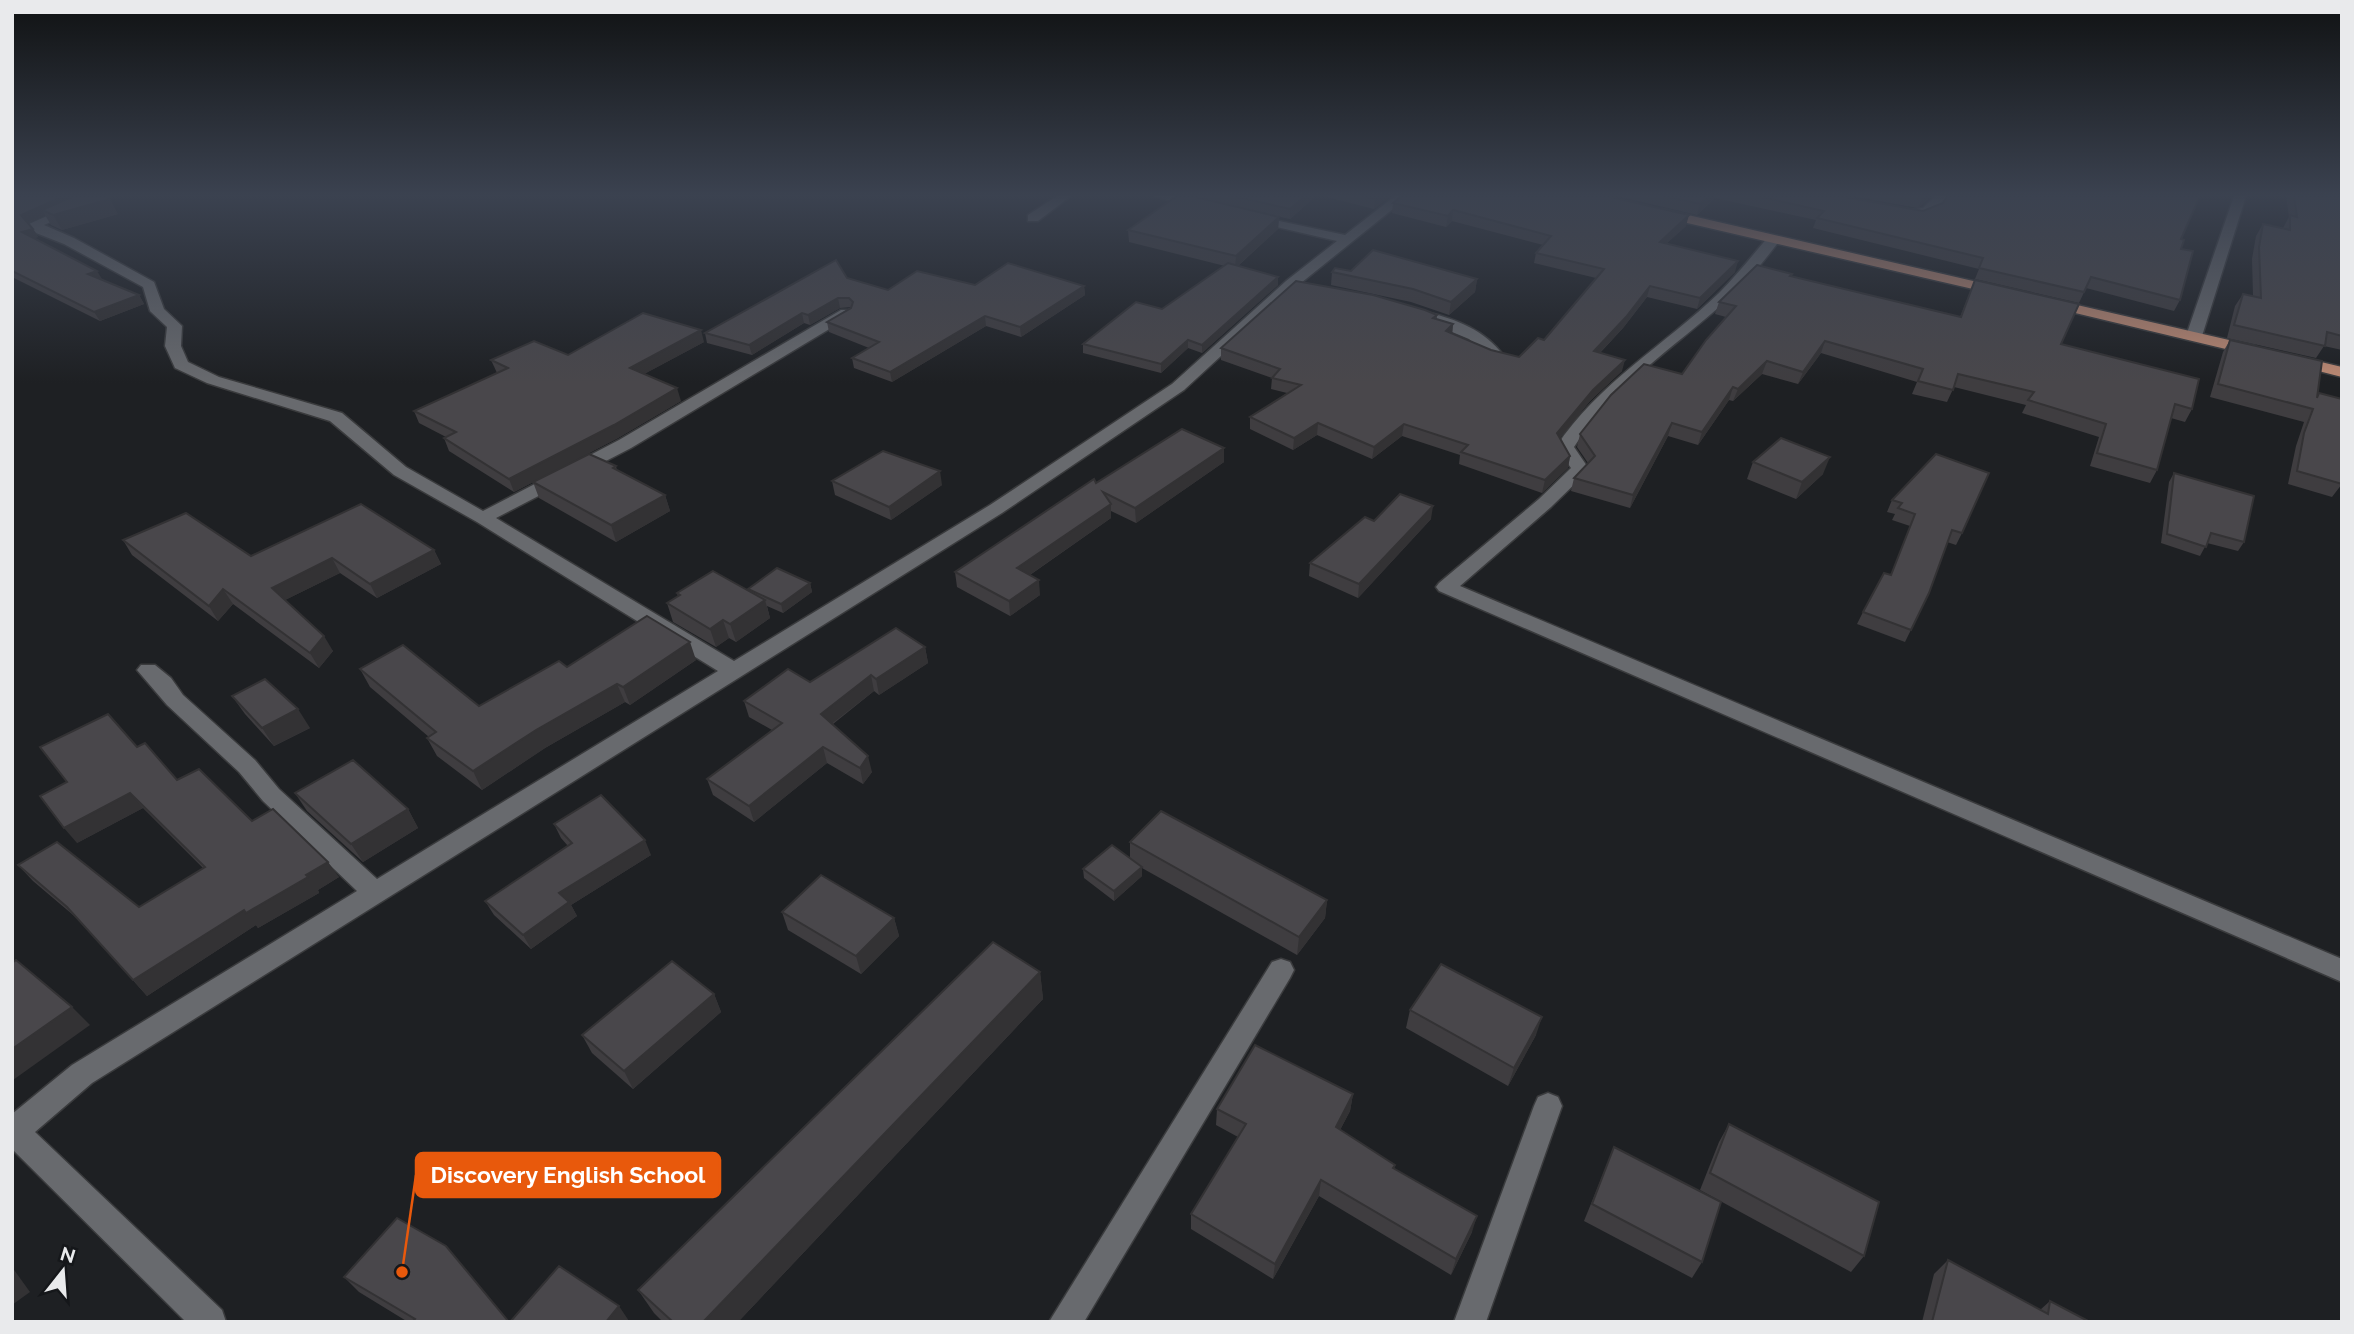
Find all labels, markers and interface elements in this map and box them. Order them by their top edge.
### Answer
callout: Discovery English School [416,1153,720,1197]
text: Discovery English School [431,1161,706,1188]
north arrow [28,1236,98,1306]
text: N [58,1242,78,1267]

